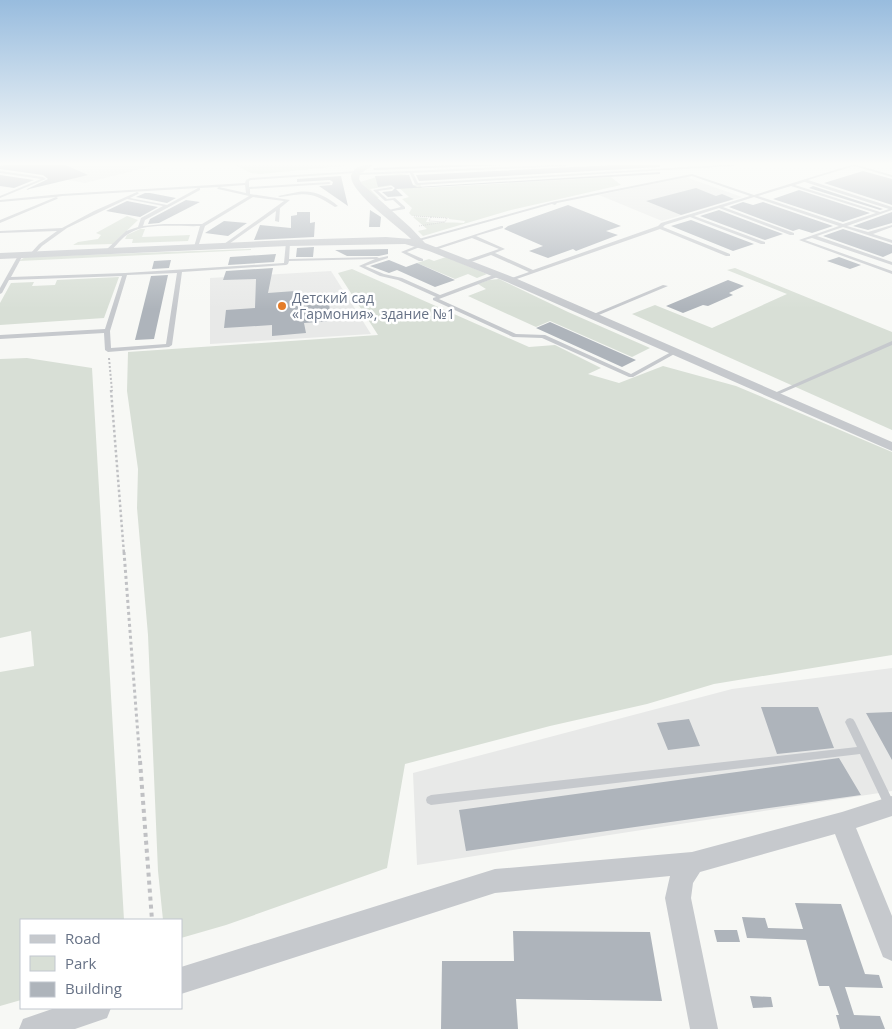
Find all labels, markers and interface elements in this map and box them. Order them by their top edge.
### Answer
place label: Детский сад «Гармония», здание №1 [292,288,455,323]
marker: Детский сад «Гармония», здание №1 [276,300,288,312]
legend [20,919,182,1009]
text: Road [65,928,101,948]
text: Park [65,953,96,973]
text: Building [65,978,122,998]

